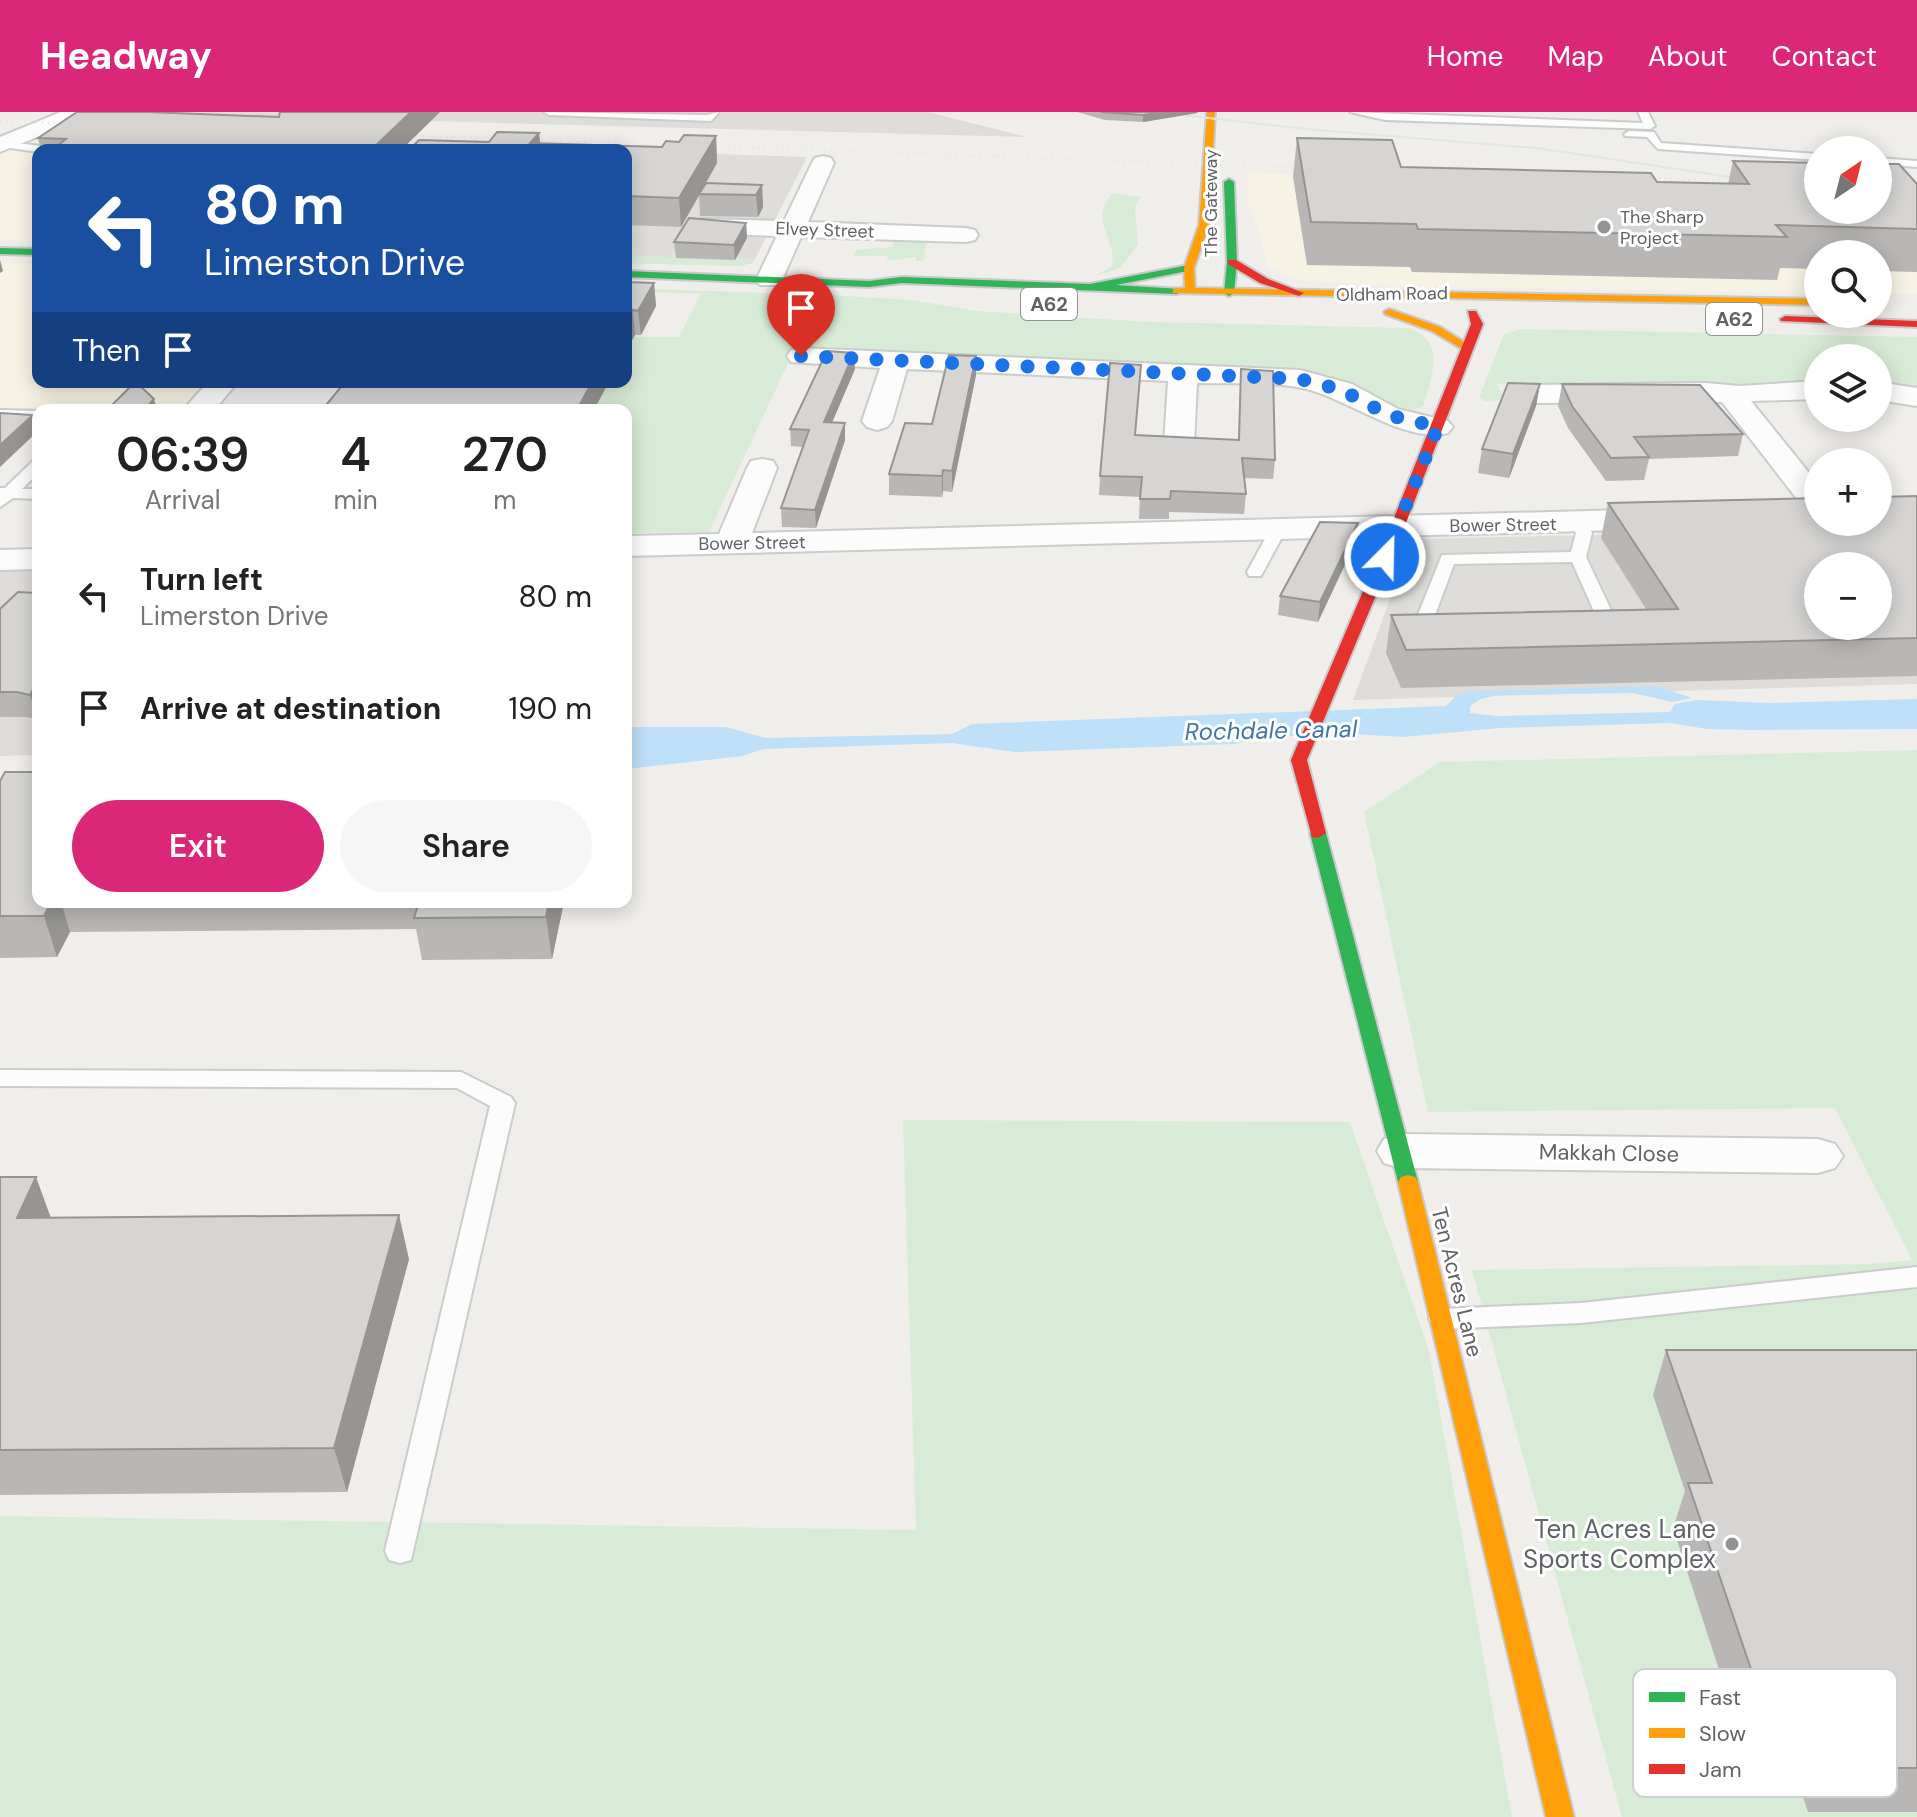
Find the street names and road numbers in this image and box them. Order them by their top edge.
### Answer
street label: The Gateway [1199,149,1223,257]
street label: Elvey Street [775,216,875,244]
street label: Oldham Road [1336,281,1448,307]
road number: A62 [1021,288,1077,320]
road number: A62 [1706,303,1762,335]
street label: Bower Street [1449,512,1557,538]
street label: Bower Street [698,530,806,556]
street label: Makkah Close [1539,1137,1679,1169]
street label: Ten Acres Lane [1424,1204,1490,1360]

